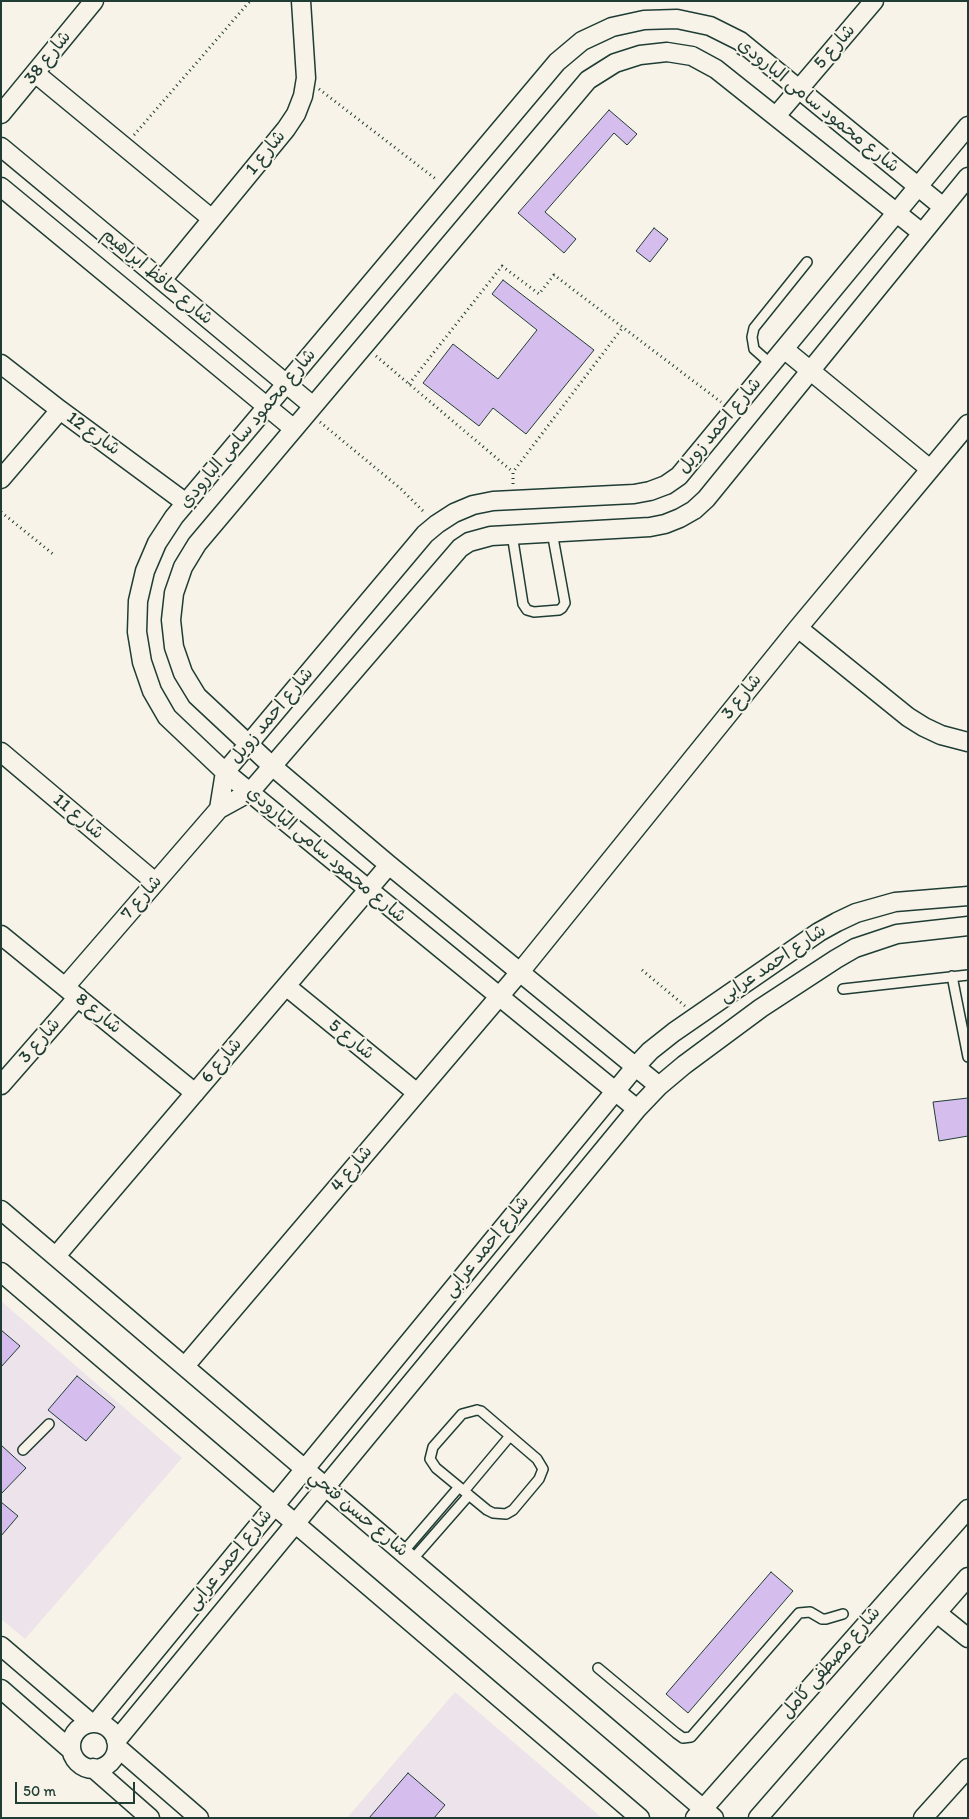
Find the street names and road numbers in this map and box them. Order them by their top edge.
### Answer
street label: شارع 5 [810,20,860,74]
street label: شارع 38 [20,27,76,89]
street label: شارع محمود سامى البارودي [733,34,903,178]
street label: شارع 1 [241,126,291,180]
street label: شارع حافظ ابراهيم [97,224,217,330]
street label: شارع محمود سامى البارودي [175,345,321,513]
street label: شارع احمد زويل [673,373,767,479]
street label: شارع 12 [62,407,124,461]
street label: شارع احمد زويل [225,663,319,769]
street label: شارع 3 [717,670,767,724]
street label: شارع محمود سامى البارودي [242,782,410,928]
street label: شارع 11 [48,790,108,844]
street label: شارع 7 [117,871,167,925]
street label: شارع احمد عرابى [715,920,831,1008]
street label: شارع 8 [71,989,125,1039]
street label: شارع 3 [15,1014,65,1068]
street label: شارع 5 [324,1015,378,1065]
street label: شارع 6 [197,1034,247,1088]
street label: شارع 4 [326,1141,378,1197]
street label: شارع احمد عرابى [440,1192,534,1302]
street label: شارع حسن فتحي [304,1466,412,1562]
street label: شارع احمد عرابى [183,1505,277,1615]
street label: شارع مصطفى كامل [776,1603,886,1723]

